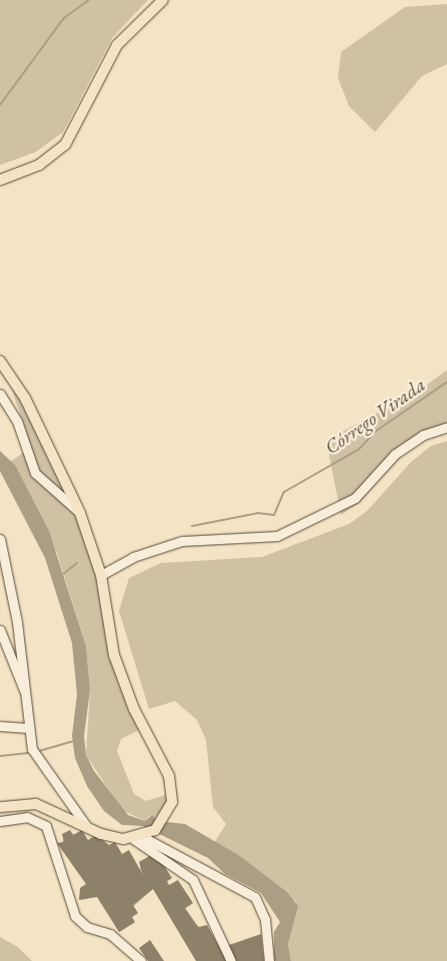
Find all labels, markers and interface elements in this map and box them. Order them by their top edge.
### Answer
water label: Córrego Virada [320,372,430,460]

